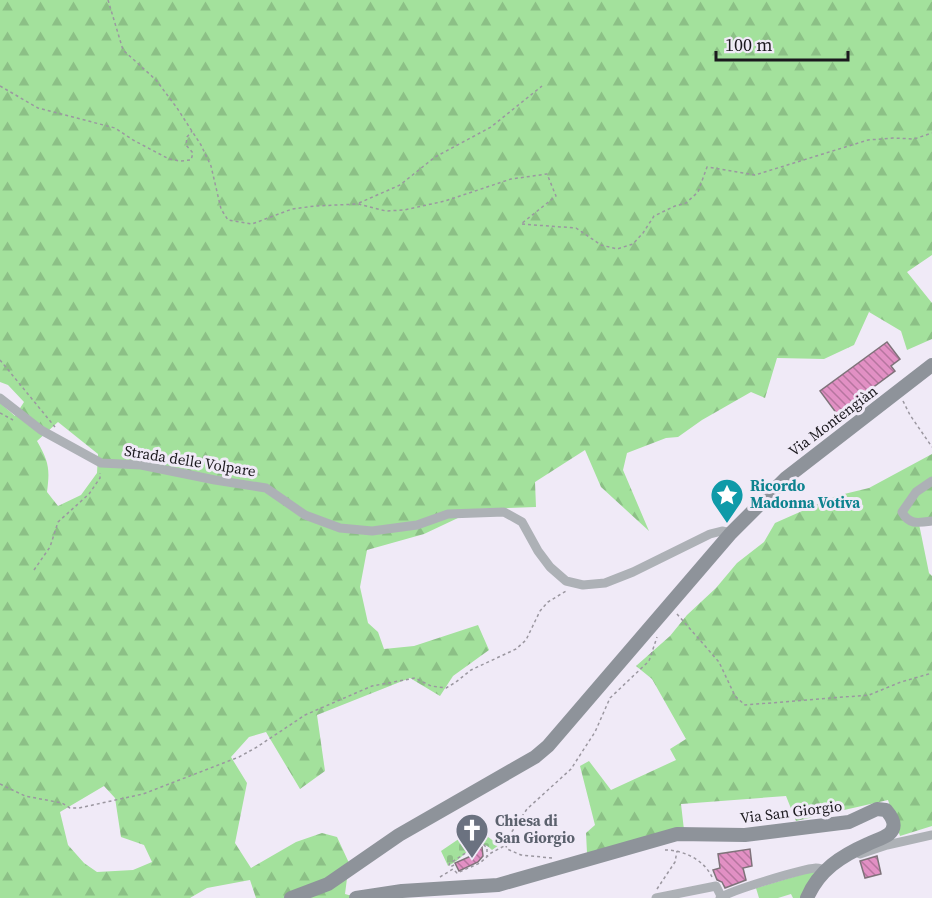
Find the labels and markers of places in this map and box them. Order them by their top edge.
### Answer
place label: Ricordo Madonna Votiva [750,475,861,513]
place icon: Ricordo Madonna Votiva [709,477,745,524]
place label: Chiesa di San Giorgio [495,810,575,848]
church icon: Chiesa di San Giorgio [454,812,490,859]

